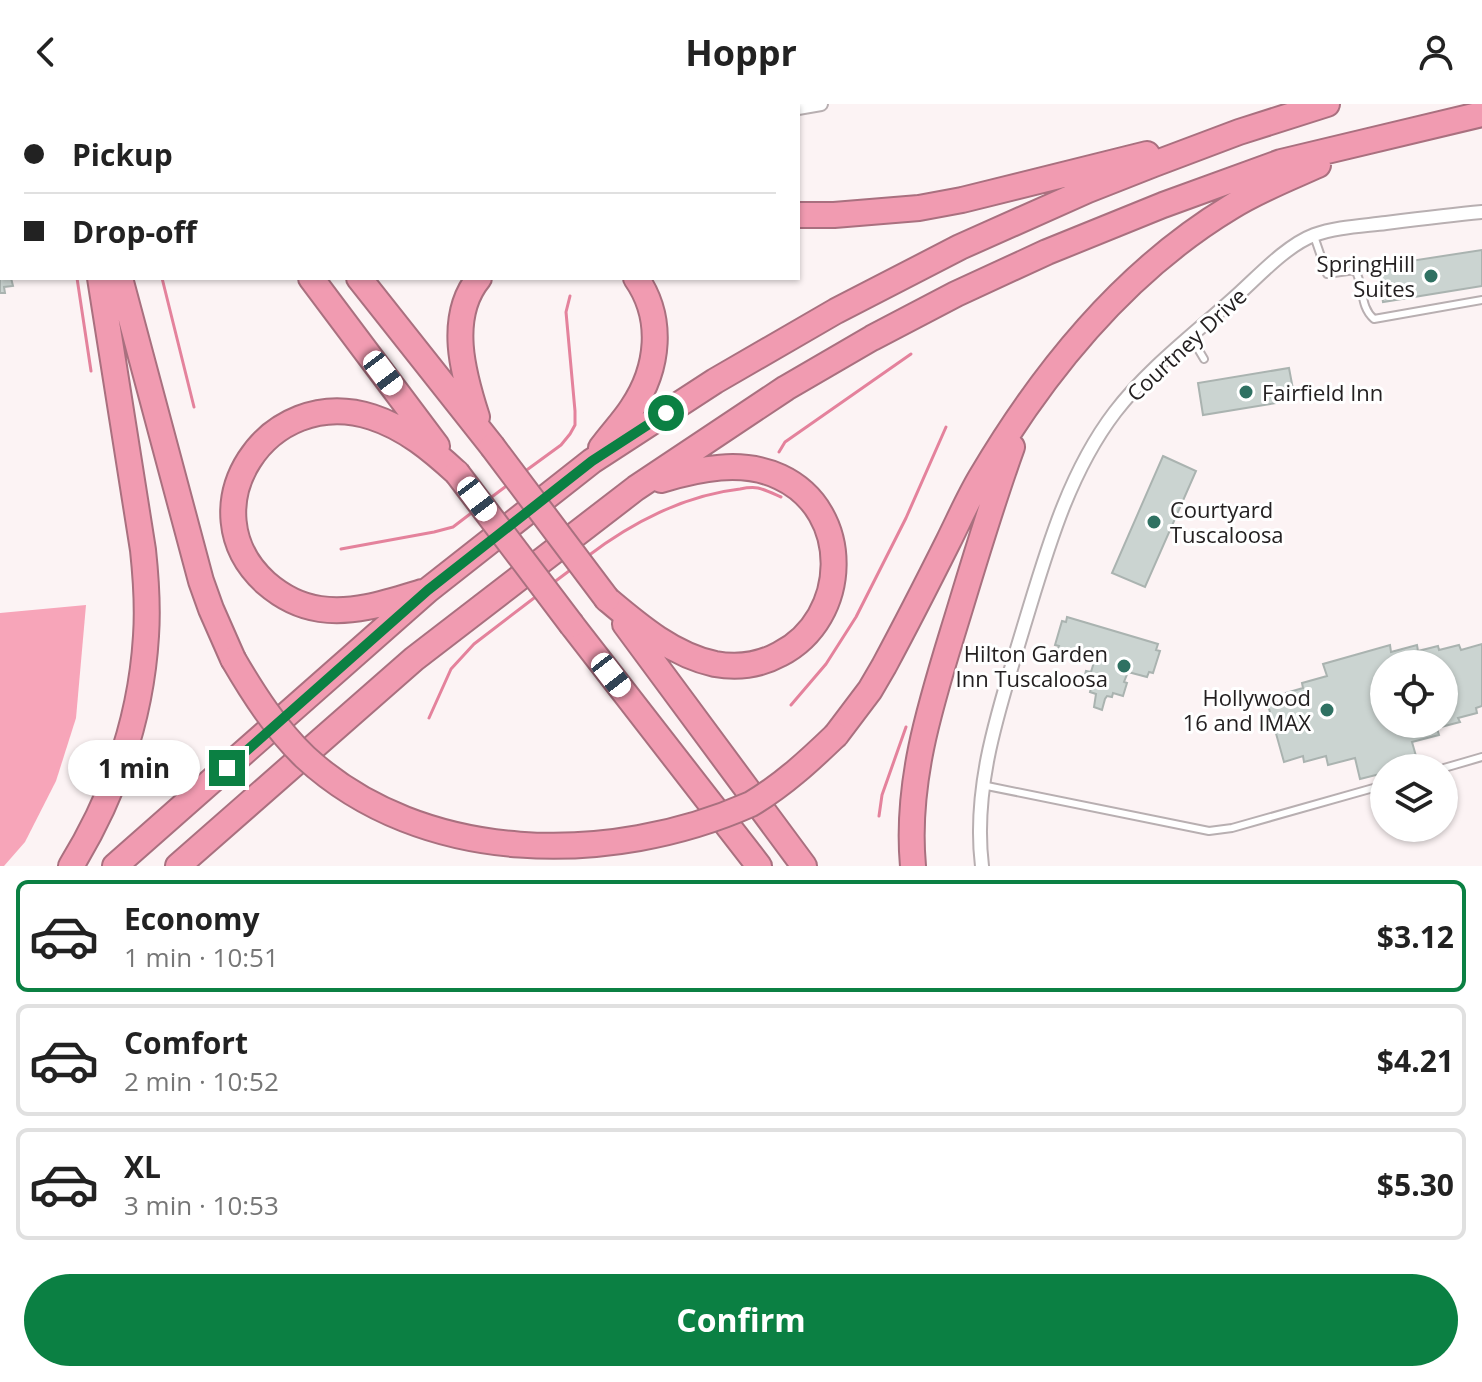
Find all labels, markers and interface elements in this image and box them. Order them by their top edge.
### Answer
text: Hoppr [685,28,797,77]
icon: back [24,30,68,74]
icon: person [1414,30,1458,74]
text: Pickup [72,134,173,175]
text: Drop-off [72,211,197,252]
place label: SpringHill Suites [1317,248,1415,303]
marker: SpringHill Suites [1422,267,1440,285]
street label: Courtney Drive [1120,281,1252,407]
car [359,347,407,399]
place label: Fairfield Inn [1262,377,1383,407]
marker: Fairfield Inn [1237,383,1255,401]
route start [648,395,684,431]
car [453,473,501,525]
place label: Courtyard Tuscaloosa [1170,494,1284,549]
marker: Courtyard Tuscaloosa [1145,513,1163,531]
place label: Hilton Garden Inn Tuscaloosa [956,638,1108,693]
car [587,649,635,701]
map controls [1370,650,1458,842]
button: locate [1370,650,1458,738]
marker: Hilton Garden Inn Tuscaloosa [1115,657,1133,675]
place label: Hollywood 16 and IMAX [1183,682,1311,737]
marker: Hollywood 16 and IMAX [1318,701,1336,719]
callout: 1 min [67,740,199,796]
text: 1 min [98,750,170,786]
route end [209,750,245,786]
button: layers [1370,754,1458,842]
text: Economy [124,898,260,939]
icon: car [28,900,100,972]
text: $3.12 [1377,916,1454,957]
text: 1 min · 10:51 [124,939,279,975]
text: Comfort [124,1022,248,1063]
icon: car [28,1024,100,1096]
text: $4.21 [1377,1040,1454,1081]
text: 2 min · 10:52 [124,1063,279,1099]
text: XL [124,1146,161,1187]
icon: car [28,1148,100,1220]
text: $5.30 [1377,1164,1454,1205]
text: 3 min · 10:53 [124,1187,279,1223]
button: Confirm [24,1274,1458,1366]

